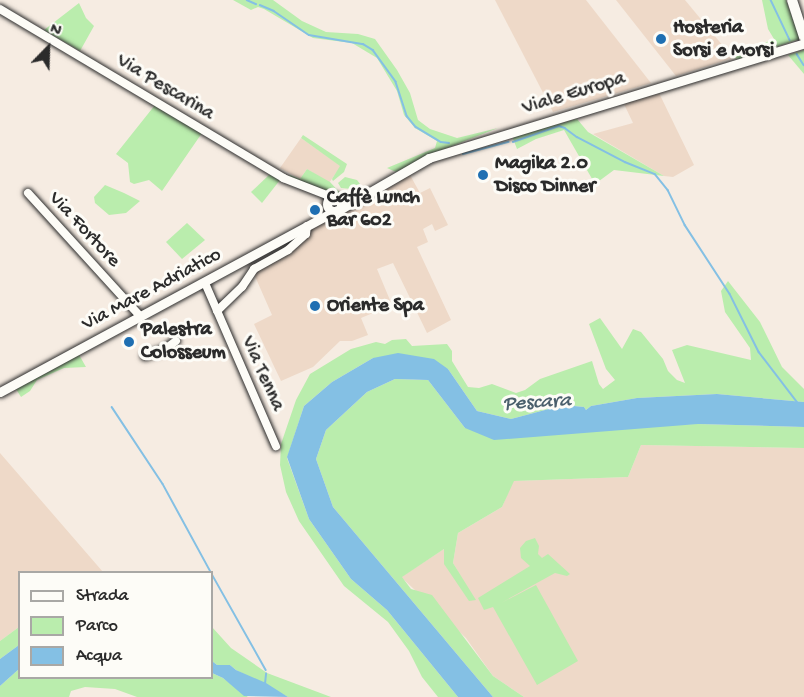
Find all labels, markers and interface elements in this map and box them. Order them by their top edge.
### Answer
place label: Hosteria Sorsi e Morsi [673,16,774,63]
north arrow [18,18,78,78]
text: N [47,20,64,42]
marker: Hosteria Sorsi e Morsi [654,32,668,46]
street label: Via Pescarina [112,49,218,127]
street label: Viale Europa [520,67,628,121]
place label: Magika 2.0 Disco Dinner [495,152,595,199]
marker: Magika 2.0 Disco Dinner [476,168,490,182]
place label: Caffè Lunch Bar 602 [327,186,420,233]
street label: Via Fortore [43,187,125,273]
marker: Caffè Lunch Bar 602 [308,203,322,217]
street label: Via Mare Adriatico [78,243,226,337]
place label: Oriente Spa [327,294,424,318]
marker: Oriente Spa [308,299,322,313]
place label: Palestra Colosseum [141,318,226,365]
street label: Via Tenna [235,333,289,415]
marker: Palestra Colosseum [122,335,136,349]
water label: Pescara [502,390,572,418]
legend [18,571,213,679]
text: Strada [76,586,129,607]
text: Parco [76,616,118,637]
text: Acqua [76,646,122,667]

